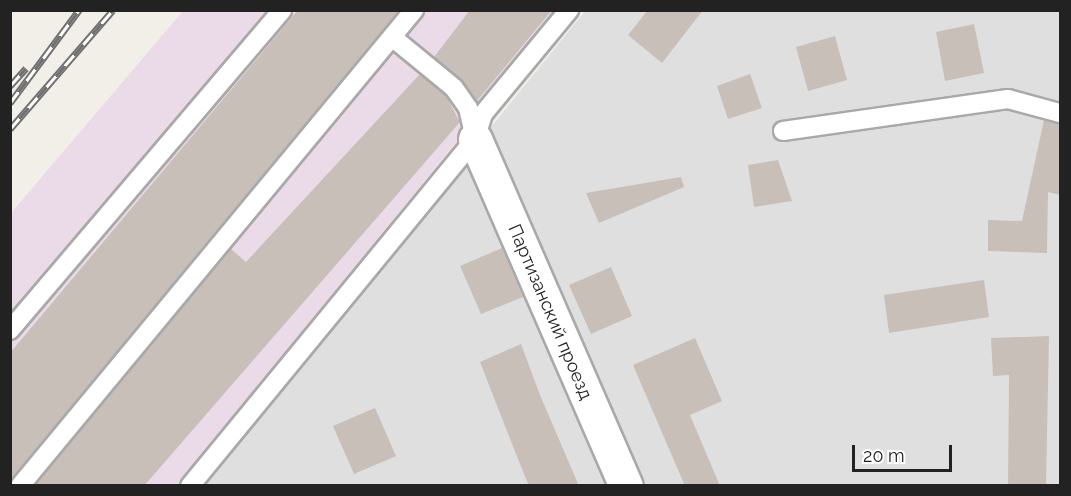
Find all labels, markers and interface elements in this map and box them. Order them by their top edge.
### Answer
street label: Партизанский проезд [503,221,597,403]
scale bar [855,433,956,471]
text: 20 m [863,445,905,466]

